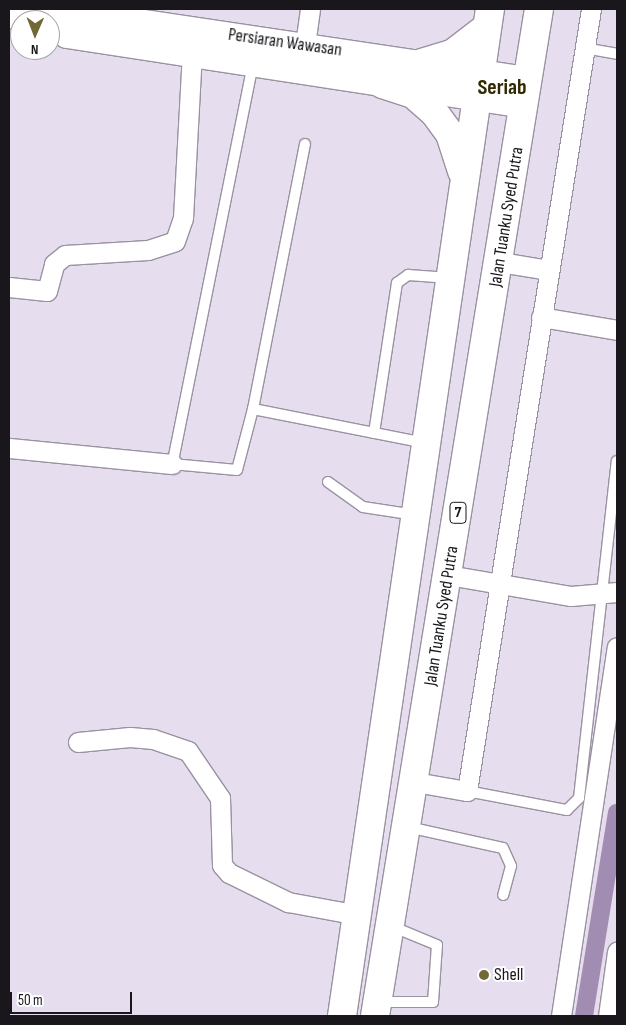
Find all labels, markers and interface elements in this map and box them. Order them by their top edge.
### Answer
north arrow [10,10,60,60]
street label: Persiaran Wawasan [227,24,343,62]
text: N [31,41,39,58]
district label: Seriab [477,75,527,101]
street label: Jalan Tuanku Syed Putra [485,145,529,289]
road number: 7 [449,499,467,526]
street label: Jalan Tuanku Syed Putra [420,544,464,688]
place label: Shell [494,964,523,986]
marker: Shell [478,969,490,981]
scale bar [12,982,135,1014]
text: 50 m [18,991,43,1010]

